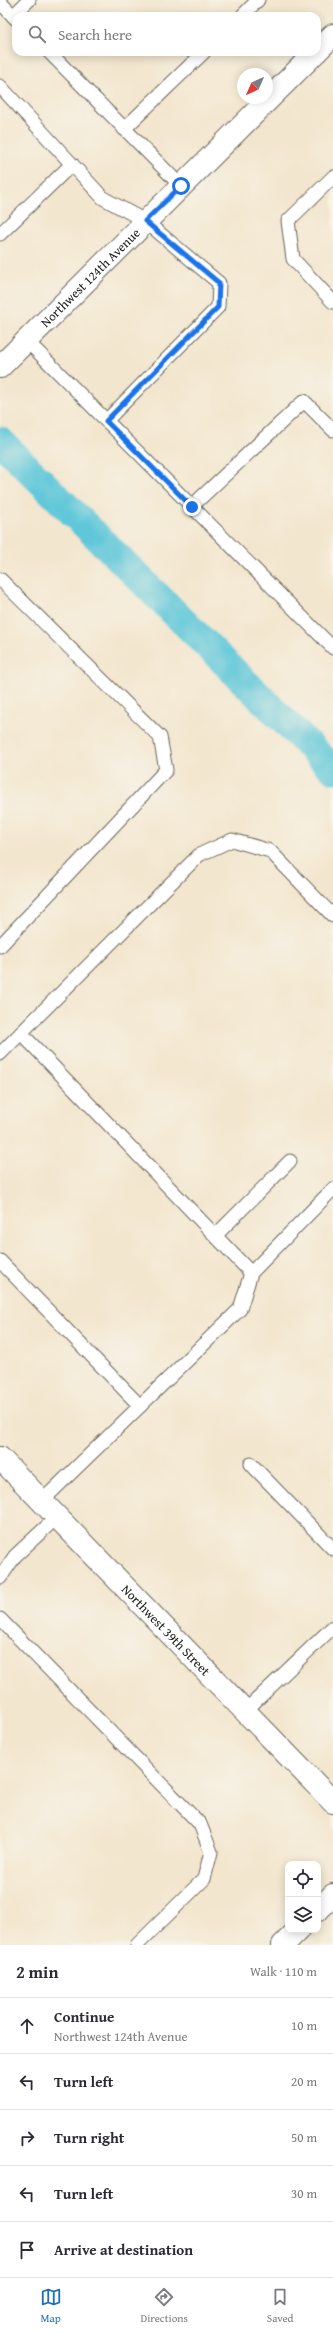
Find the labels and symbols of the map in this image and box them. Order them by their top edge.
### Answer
north arrow [237,68,273,104]
route start [172,177,190,195]
street label: Northwest 124th Avenue [36,223,144,331]
route end [183,498,201,516]
street label: Northwest 39th Street [118,1580,215,1680]

